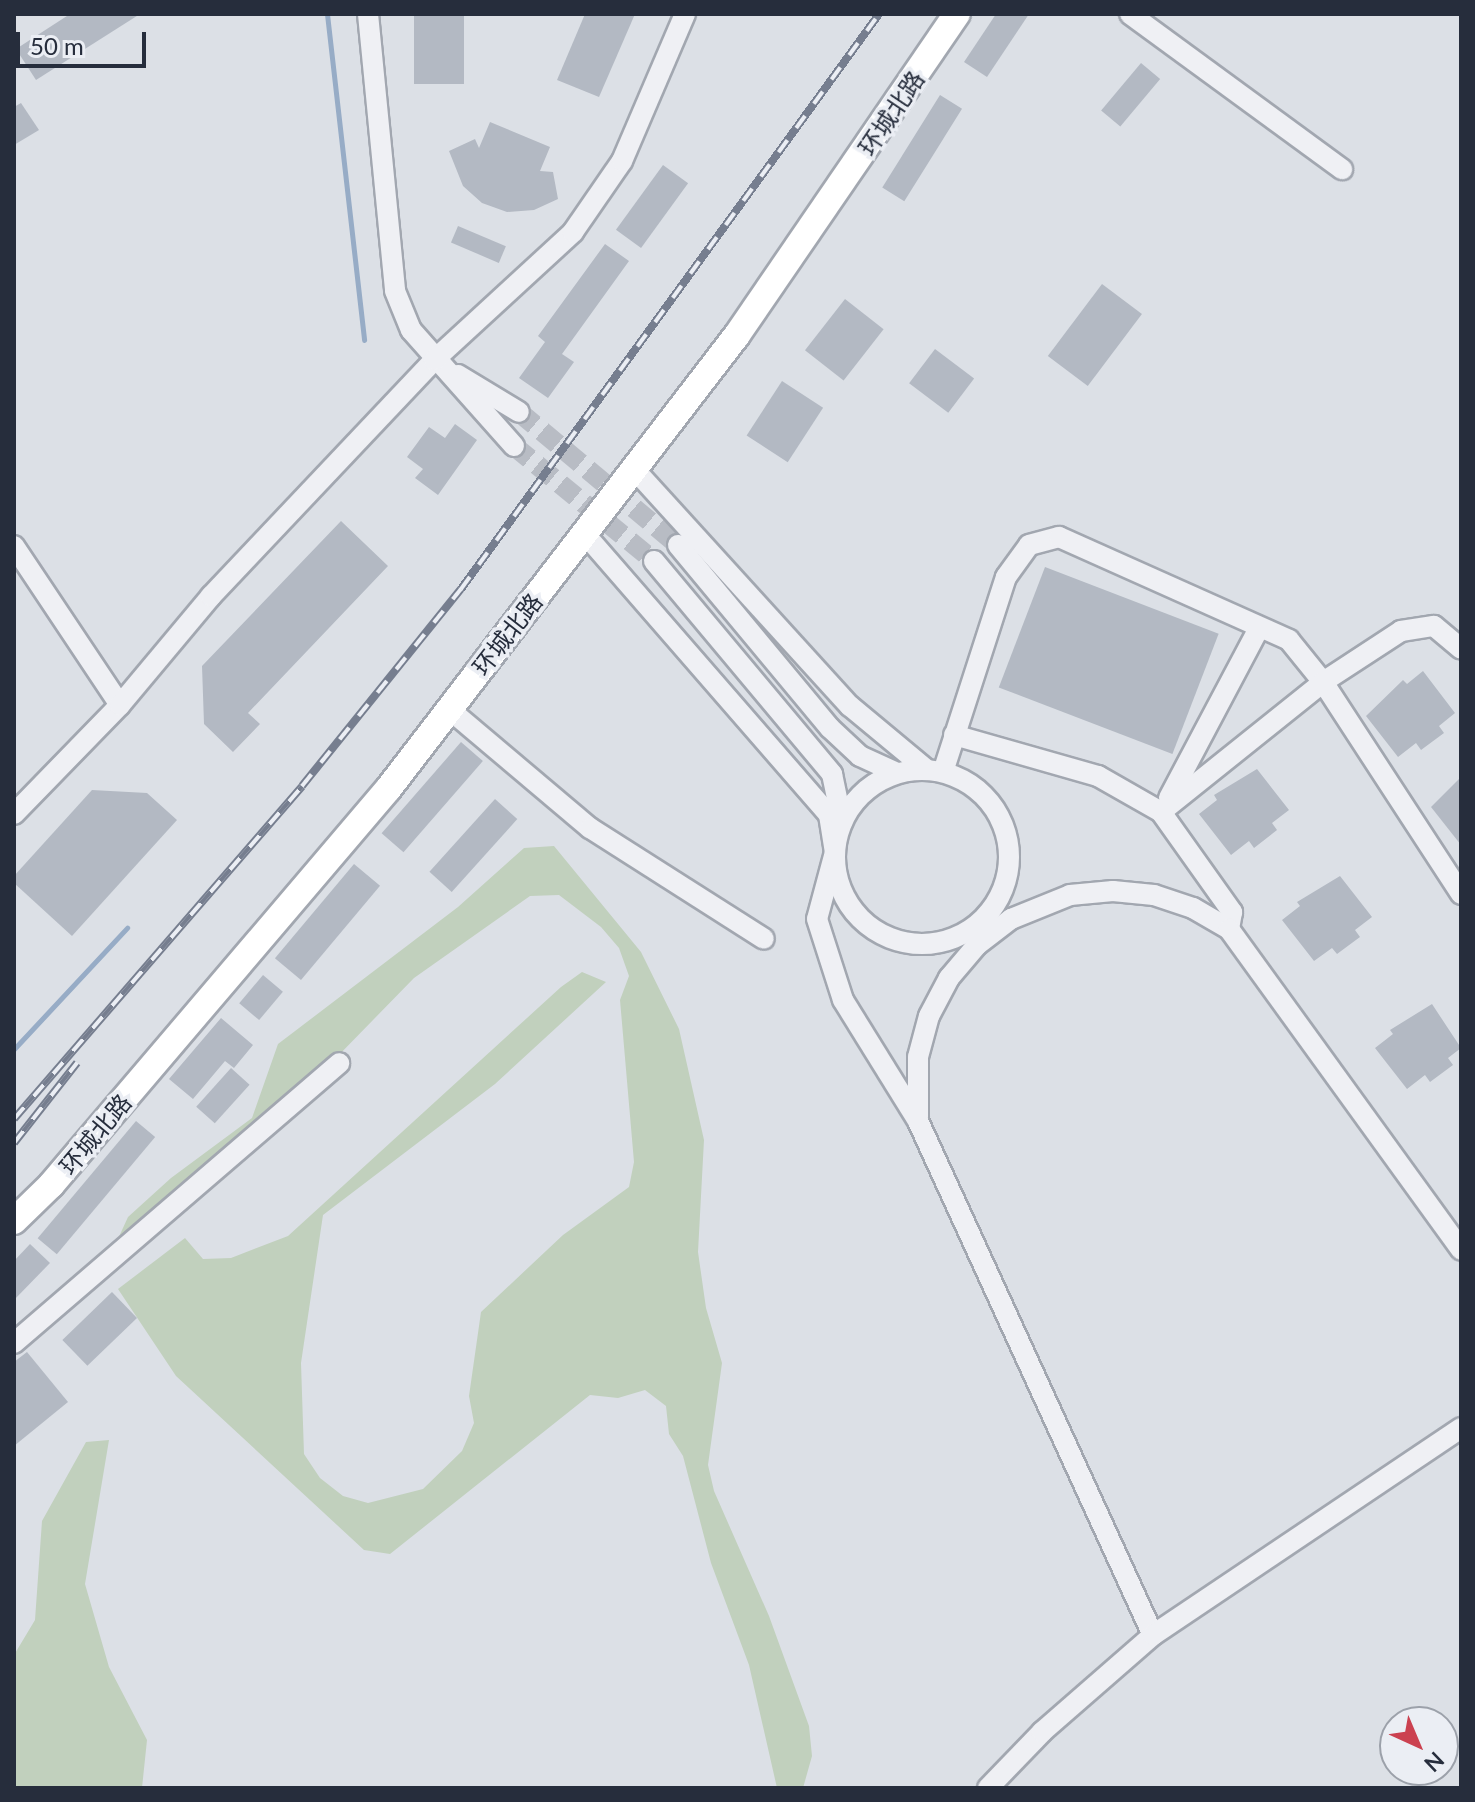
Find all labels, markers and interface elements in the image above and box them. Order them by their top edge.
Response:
scale bar [20,16,150,66]
text: 50 m [30,31,84,60]
street label: 环城北路 [852,65,930,161]
street label: 环城北路 [466,587,548,681]
street label: 环城北路 [53,1088,137,1180]
north arrow [1379,1706,1459,1786]
text: N [1419,1747,1450,1778]

